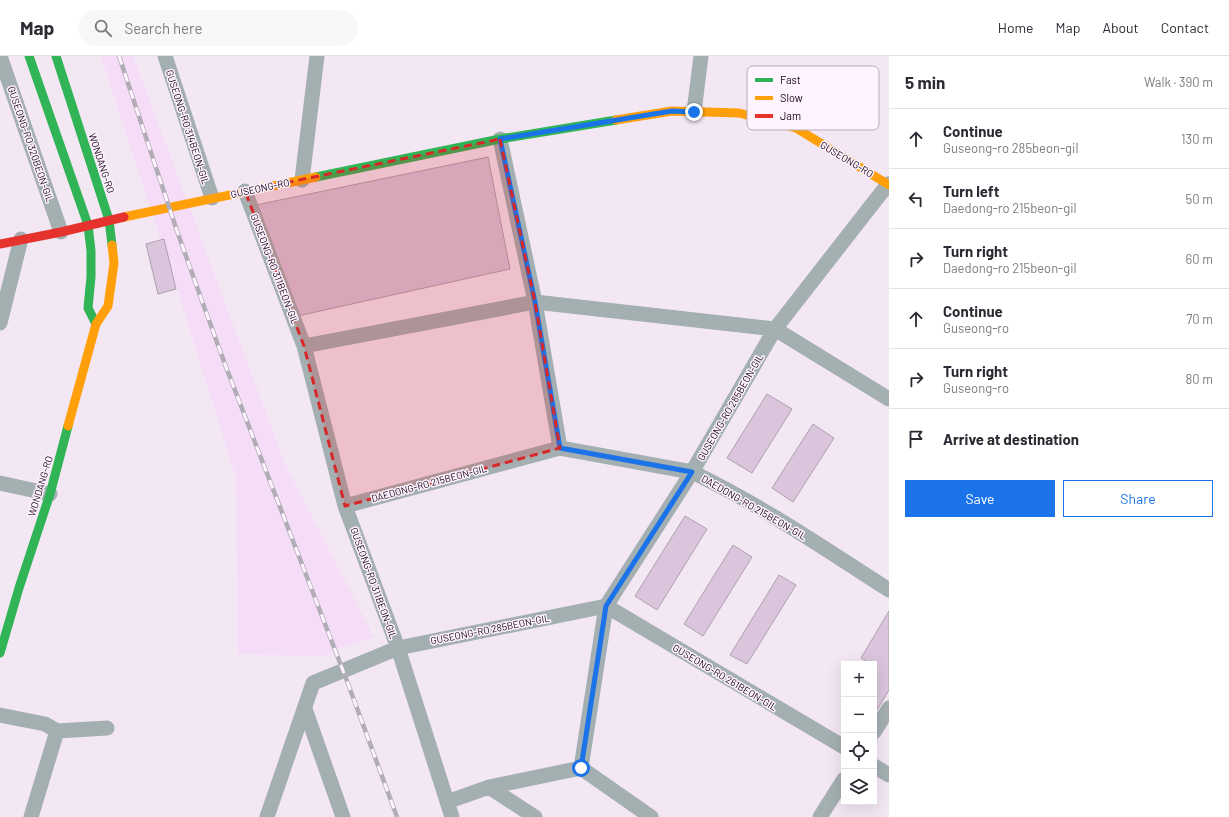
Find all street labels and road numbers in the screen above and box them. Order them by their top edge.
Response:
street label: GUSEONG-RO 314BEON-GIL [164,68,212,186]
street label: GUSEONG-RO 320BEON-GIL [6,85,57,204]
street label: WONDANG-RO [87,131,117,195]
street label: GUSEONG-RO [818,138,876,180]
street label: GUSEONG-RO [229,176,291,200]
street label: GUSEONG-RO 311BEON-GIL [248,212,302,326]
street label: GUSEONG-RO 285BEON-GIL [694,351,766,462]
street label: WONDANG-RO [25,454,55,518]
street label: DAEDONG-RO 215BEON-GIL [370,462,488,504]
street label: DAEDONG-RO 215BEON-GIL [699,472,809,542]
street label: GUSEONG-RO 311BEON-GIL [348,526,400,641]
street label: GUSEONG-RO 285BEON-GIL [429,611,551,646]
street label: GUSEONG-RO 261BEON-GIL [671,641,780,713]

